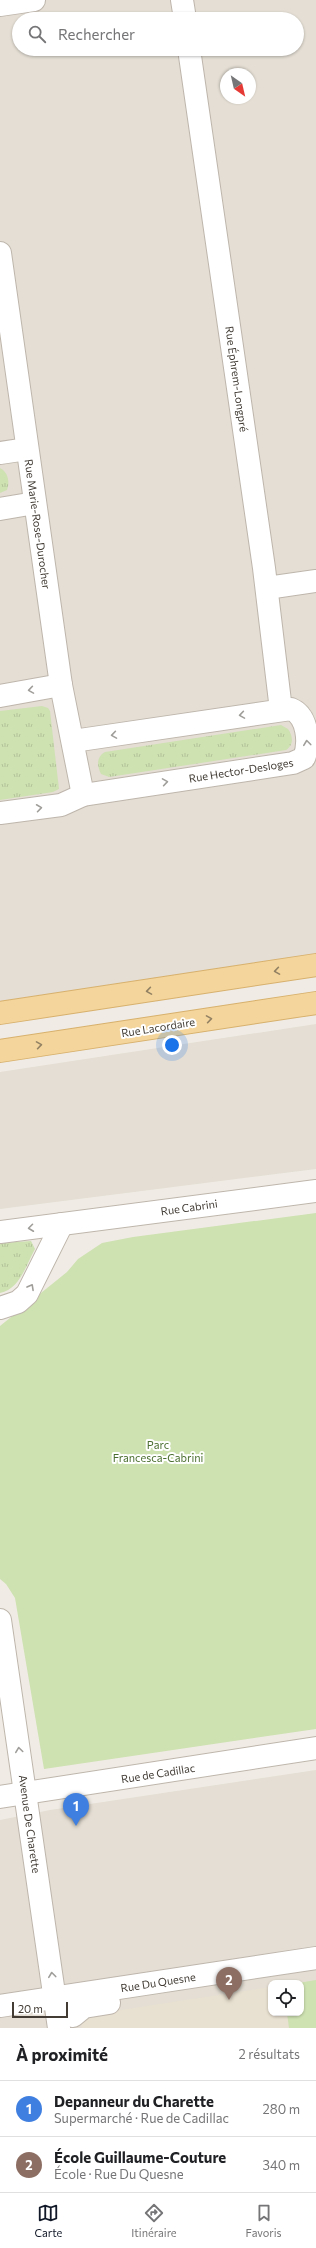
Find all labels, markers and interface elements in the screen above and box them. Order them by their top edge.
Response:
search box [12,12,304,56]
icon: search [26,23,48,45]
text: Rechercher [58,25,135,43]
north arrow [220,68,256,104]
street label: Rue Éphrem-Longpré [223,325,252,433]
street label: Rue Marie-Rose-Durocher [22,458,54,590]
one-way arrow [28,686,34,694]
one-way arrow [239,711,246,719]
one-way arrow [111,730,117,739]
one-way arrow [303,739,312,746]
street label: Rue Hector-Desloges [188,755,294,785]
one-way arrow [162,779,169,787]
one-way arrow [36,804,42,813]
one-way arrow [274,966,281,975]
one-way arrow [146,986,152,995]
street label: Rue Lacordaire [120,1015,196,1039]
one-way arrow [206,1015,212,1024]
your location [162,1035,182,1055]
one-way arrow [35,1041,42,1050]
street label: Rue Cabrini [160,1197,219,1217]
one-way arrow [28,1223,34,1232]
one-way arrow [26,1284,33,1291]
park label: Parc Francesca-Cabrini [113,1438,204,1464]
one-way arrow [15,1747,24,1753]
street label: Rue de Cadillac [120,1761,196,1785]
street label: Avenue De Charette [17,1774,43,1874]
pin: 1 [63,1793,89,1826]
pin: 2 [216,1967,242,2000]
street label: Rue Du Quesne [120,1970,197,1994]
one-way arrow [48,1972,57,1978]
map controls [268,1980,304,2016]
button: locate [268,1980,304,2016]
scale bar [12,2000,68,2019]
text: 20 m [18,2002,43,2015]
text: À proximité [16,2044,108,2065]
text: 2 résultats [239,2046,300,2062]
text: Depanneur du Charette [54,2092,214,2110]
text: 1 [26,2101,32,2117]
text: 280 m [263,2101,300,2117]
text: Supermarché · Rue de Cadillac [54,2110,229,2126]
text: École Guillaume-Couture [54,2148,226,2166]
text: 2 [25,2157,33,2173]
text: 340 m [262,2157,300,2173]
text: École · Rue Du Quesne [54,2166,184,2182]
tab: Carte [34,2202,62,2239]
tab: Itinéraire [131,2202,177,2239]
tab: Favoris [246,2202,282,2239]

